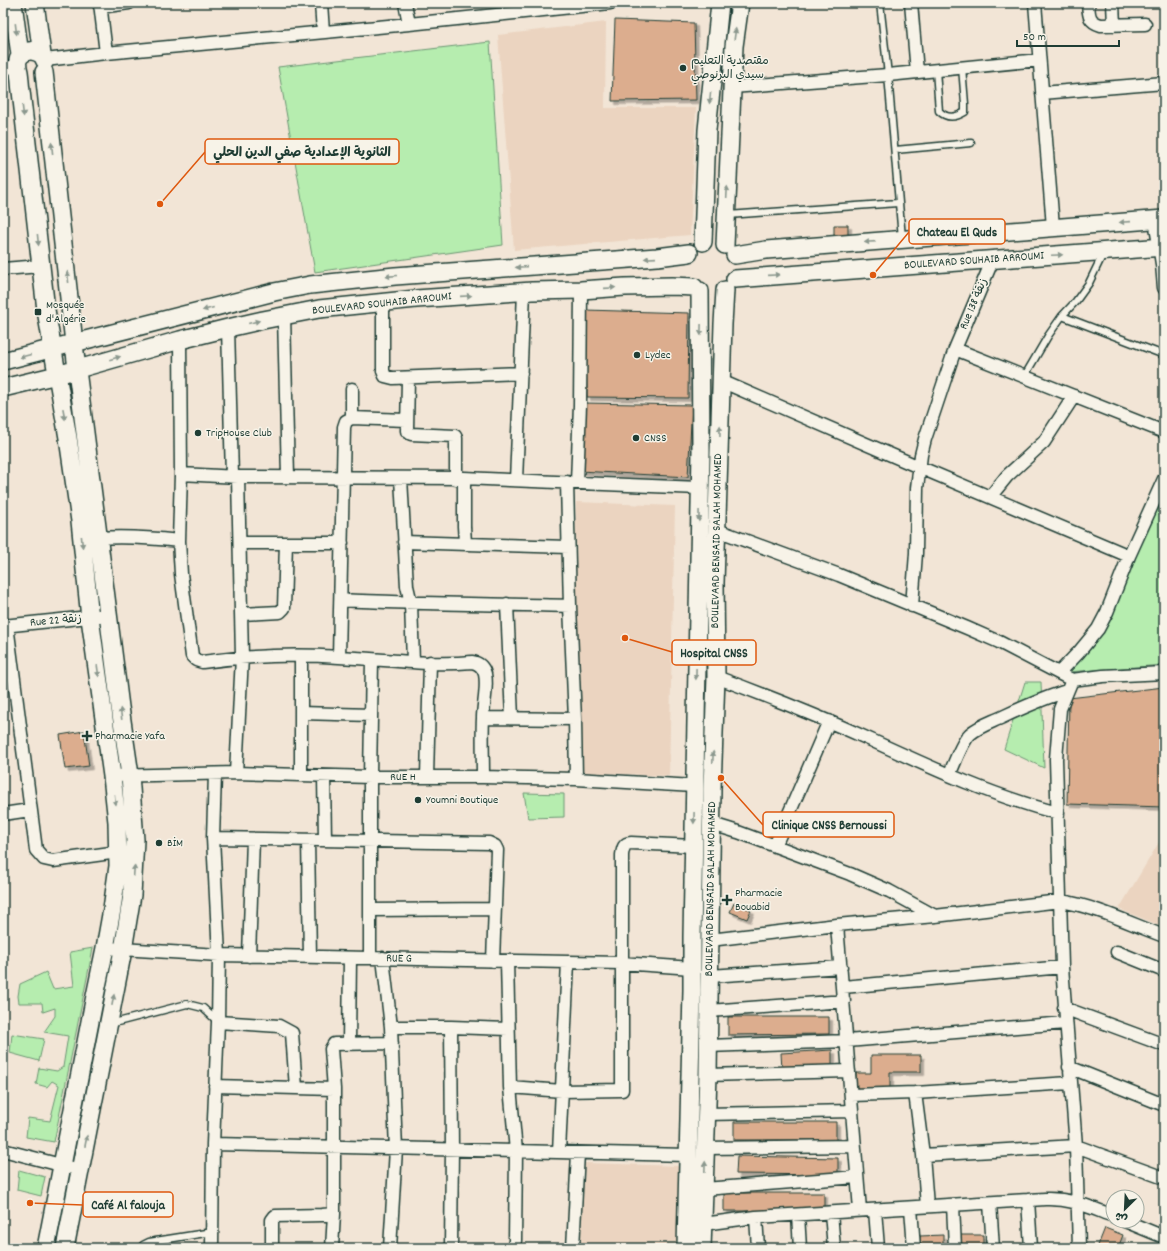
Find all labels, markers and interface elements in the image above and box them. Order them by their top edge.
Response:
scale bar [1017,22,1119,48]
one-way arrow [13,23,20,35]
one-way arrow [732,28,738,40]
text: 50 m [1023,29,1046,46]
place label: مقتصدية التعليم سيدي البرنوصي [691,53,769,85]
marker: مقتصدية التعليم سيدي البرنوصي [678,63,688,73]
one-way arrow [707,92,714,104]
one-way arrow [20,105,27,117]
callout: الثانوية الإعدادية صفي الدين الحلي [205,139,399,164]
one-way arrow [49,142,56,154]
text: الثانوية الإعدادية صفي الدين الحلي [213,144,391,164]
one-way arrow [724,186,731,198]
callout: Chateau El Quds [909,219,1005,244]
one-way arrow [1119,219,1131,226]
text: Chateau El Quds [917,224,998,243]
one-way arrow [35,234,41,246]
one-way arrow [864,239,876,246]
street label: BOULEVARD SOUHAIB ARROUMI [903,248,1045,274]
one-way arrow [1051,252,1064,258]
one-way arrow [644,254,656,261]
one-way arrow [515,264,527,271]
one-way arrow [65,271,71,283]
one-way arrow [768,272,780,279]
one-way arrow [385,273,397,280]
street label: Rue 138 زنقة [956,276,992,332]
one-way arrow [604,284,616,291]
street label: BOULEVARD SOUHAIB ARROUMI [311,288,453,320]
one-way arrow [460,292,472,299]
place label: Mosquée d'Algérie [46,297,86,328]
one-way arrow [202,306,215,312]
marker: Mosquée d'Algérie [33,307,43,317]
one-way arrow [248,318,260,324]
one-way arrow [698,324,704,337]
place label: Lydec [645,347,671,364]
marker: Lydec [632,350,642,360]
one-way arrow [19,353,32,359]
one-way arrow [108,355,121,361]
one-way arrow [61,408,67,420]
one-way arrow [717,424,723,437]
place label: TripHouse Club [206,425,272,442]
marker: TripHouse Club [193,428,203,438]
place label: CNSS [644,430,666,447]
marker: CNSS [631,433,641,443]
street label: BOULEVARD BENSAID SALAH MOHAMED [707,453,727,629]
one-way arrow [696,510,702,523]
one-way arrow [78,536,85,548]
street label: Rue 22 زنقة [29,610,83,632]
callout: Hospital CNSS [672,640,756,665]
text: Hospital CNSS [680,645,748,664]
one-way arrow [95,665,101,677]
one-way arrow [693,668,699,681]
one-way arrow [118,708,124,720]
place label: Pharmacie Yafa [95,728,165,745]
marker: Pharmacie Yafa [82,731,92,741]
one-way arrow [710,750,716,763]
street label: RUE H [390,769,416,786]
place label: Youmni Boutique [426,792,498,809]
one-way arrow [112,794,118,806]
marker: Youmni Boutique [413,795,423,805]
street label: BOULEVARD BENSAID SALAH MOHAMED [701,801,721,977]
one-way arrow [691,812,697,825]
callout: Clinique CNSS Bernoussi [763,812,894,837]
text: Clinique CNSS Bernoussi [771,817,887,836]
place label: BİM [167,835,183,852]
marker: BİM [154,838,164,848]
one-way arrow [131,864,137,877]
place label: Pharmacie Bouabid [735,885,782,916]
marker: Pharmacie Bouabid [722,895,732,905]
street label: RUE G [386,950,412,968]
one-way arrow [110,993,116,1006]
one-way arrow [83,1135,89,1147]
one-way arrow [702,1160,708,1173]
north arrow [1105,1189,1145,1229]
callout: Café Al falouja [83,1192,173,1217]
text: Café Al falouja [91,1197,166,1216]
text: ش [1113,1207,1131,1226]

